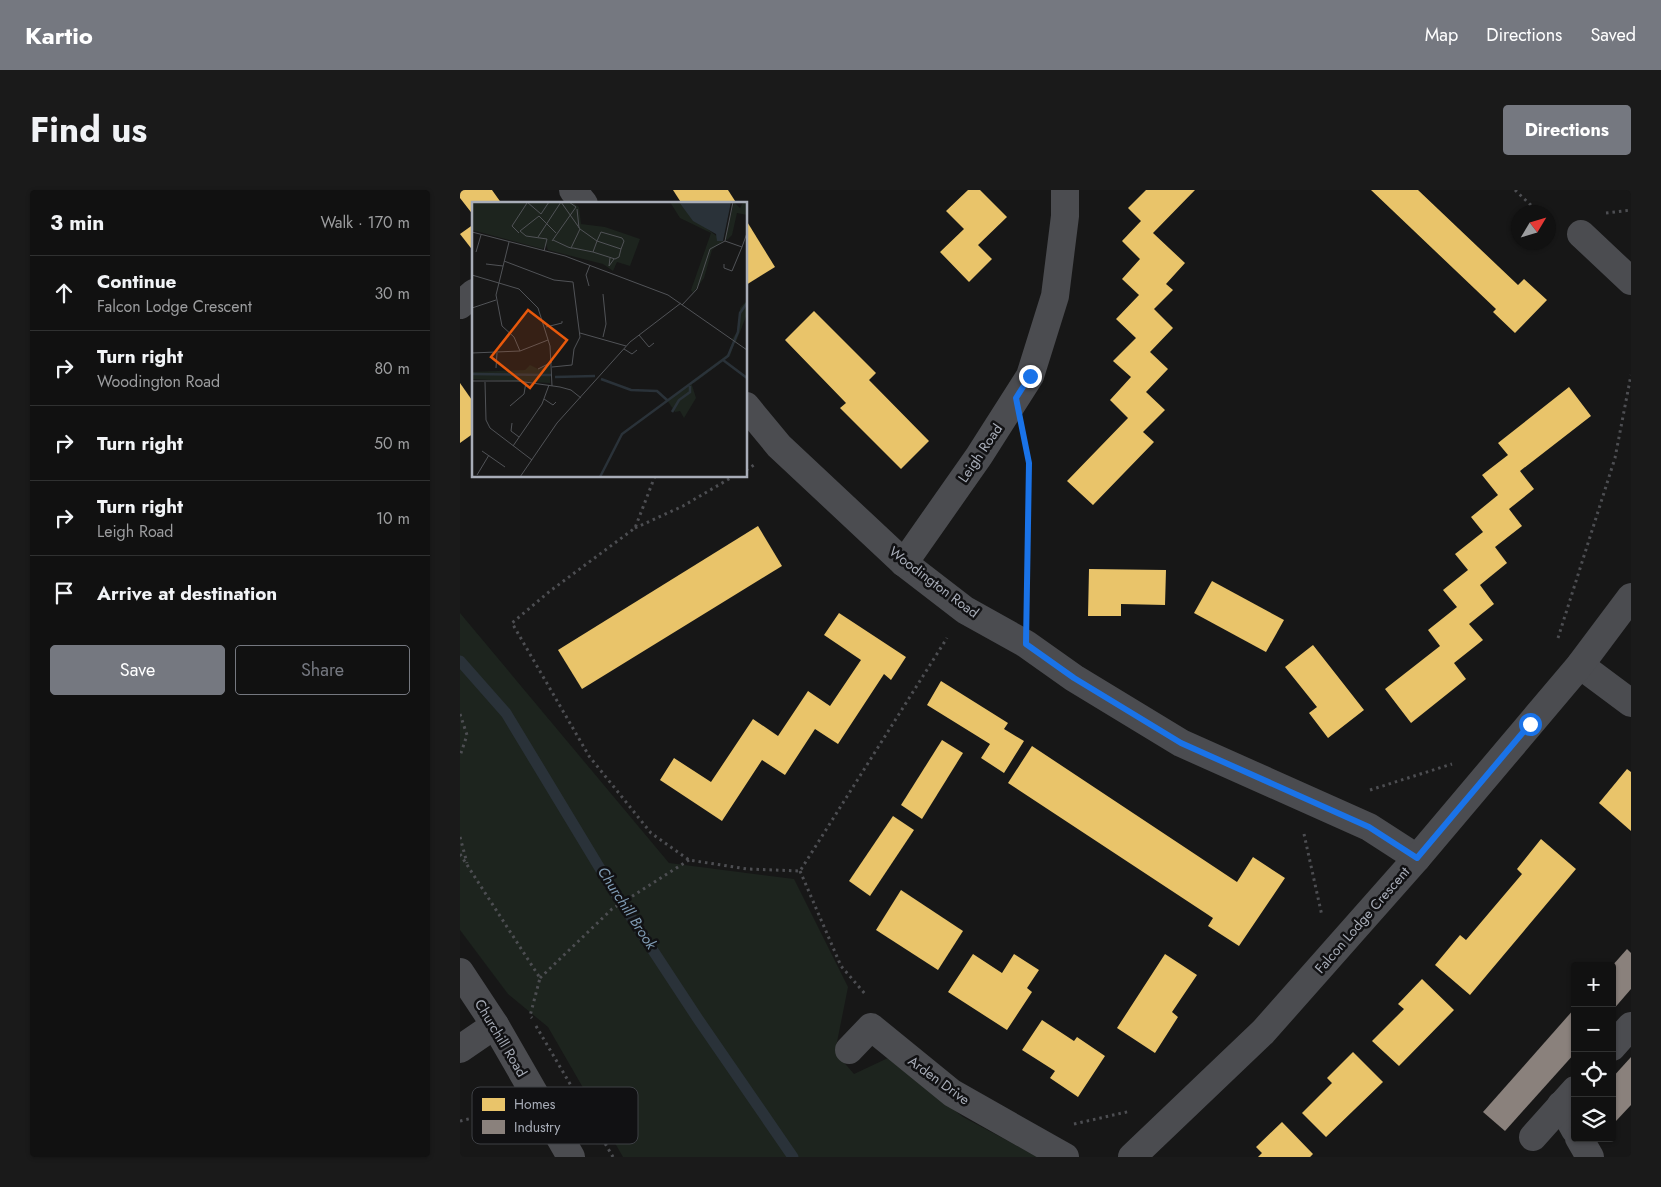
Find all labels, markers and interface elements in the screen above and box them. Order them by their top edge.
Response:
text: Kartio [25,18,93,53]
text: Map [1425,22,1458,48]
text: Directions [1486,22,1562,48]
text: Saved [1590,22,1636,48]
text: Find us [30,105,147,155]
button: Directions [1503,105,1631,155]
inset map [472,202,748,478]
north arrow [1511,205,1556,250]
text: 3 min [50,208,104,238]
text: Walk · 170 m [320,211,410,234]
text: Continue [97,268,176,295]
icon: ahead [50,279,78,307]
text: 30 m [374,282,410,305]
text: Falcon Lodge Crescent [97,295,252,318]
text: Turn right [97,343,183,370]
icon: right [50,354,78,382]
text: 80 m [374,357,410,380]
route end [1019,365,1042,388]
text: Woodington Road [97,370,220,393]
street label: Leigh Road [953,420,1007,486]
icon: right [50,429,78,457]
text: Turn right [97,430,183,457]
text: 50 m [374,432,410,455]
text: Turn right [97,493,183,520]
icon: right [50,504,78,532]
text: 10 m [376,507,410,530]
text: Leigh Road [97,520,173,543]
street label: Woodington Road [885,542,983,622]
icon: arrive [50,579,78,607]
text: Arrive at destination [97,580,277,607]
button: Save [50,645,225,695]
button: Share [235,645,410,695]
route start [1519,713,1542,736]
water label: Churchill Brook [592,862,662,954]
street label: Falcon Lodge Crescent [1310,862,1414,978]
map controls [1571,962,1616,1142]
button: + [1571,962,1616,1007]
street label: Churchill Road [470,995,532,1081]
button: − [1571,1007,1616,1052]
street label: Arden Drive [904,1051,974,1109]
button: locate [1571,1052,1616,1097]
legend [472,1087,638,1144]
text: Homes [514,1094,556,1114]
button: layers [1571,1097,1616,1142]
text: Industry [514,1117,561,1137]

